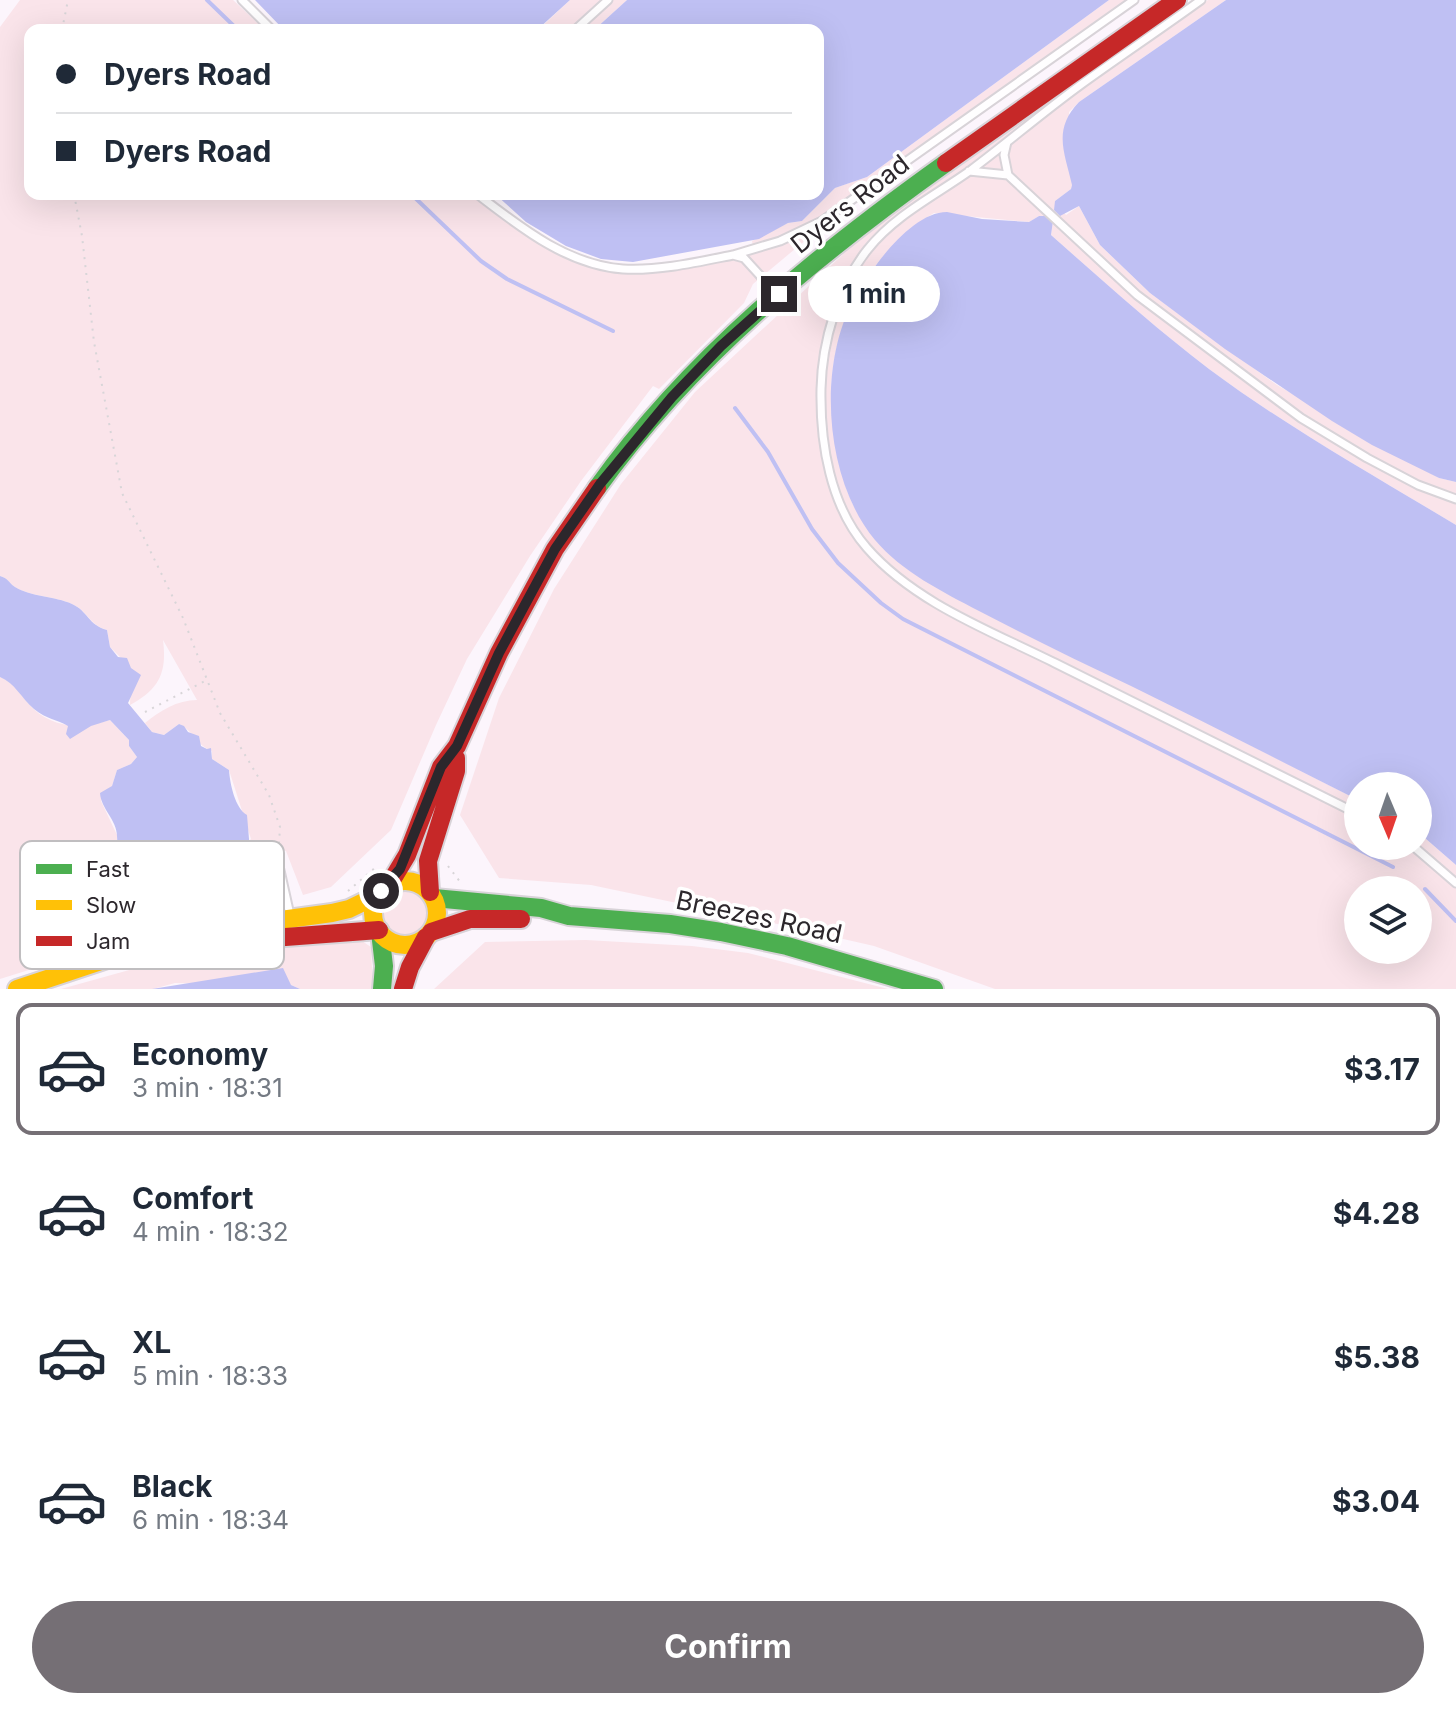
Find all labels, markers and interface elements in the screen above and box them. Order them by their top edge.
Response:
text: Dyers Road [104,56,272,92]
text: Dyers Road [104,133,272,169]
street label: Dyers Road [784,148,915,259]
callout: 1 min [807,266,939,322]
route end [761,276,797,312]
text: 1 min [842,278,906,309]
north arrow [1344,772,1432,860]
map controls [1344,772,1432,964]
legend [20,841,284,969]
text: Fast [86,856,130,882]
route start [363,873,399,909]
button: layers [1344,876,1432,964]
street label: Breezes Road [673,884,845,949]
text: Slow [86,892,136,918]
text: Jam [86,928,130,954]
icon: car [36,1033,108,1105]
text: Economy [132,1036,268,1072]
text: $3.17 [1344,1051,1420,1087]
text: 3 min · 18:31 [132,1072,283,1103]
icon: car [36,1177,108,1249]
text: Comfort [132,1180,253,1216]
text: $4.28 [1333,1195,1420,1231]
text: 4 min · 18:32 [132,1216,289,1247]
icon: car [36,1321,108,1393]
text: XL [132,1324,171,1360]
text: $5.38 [1334,1339,1420,1375]
text: 5 min · 18:33 [132,1360,288,1391]
icon: car [36,1465,108,1537]
text: Black [132,1468,212,1504]
text: $3.04 [1332,1483,1420,1519]
text: 6 min · 18:34 [132,1504,289,1535]
button: Confirm [32,1601,1424,1693]

